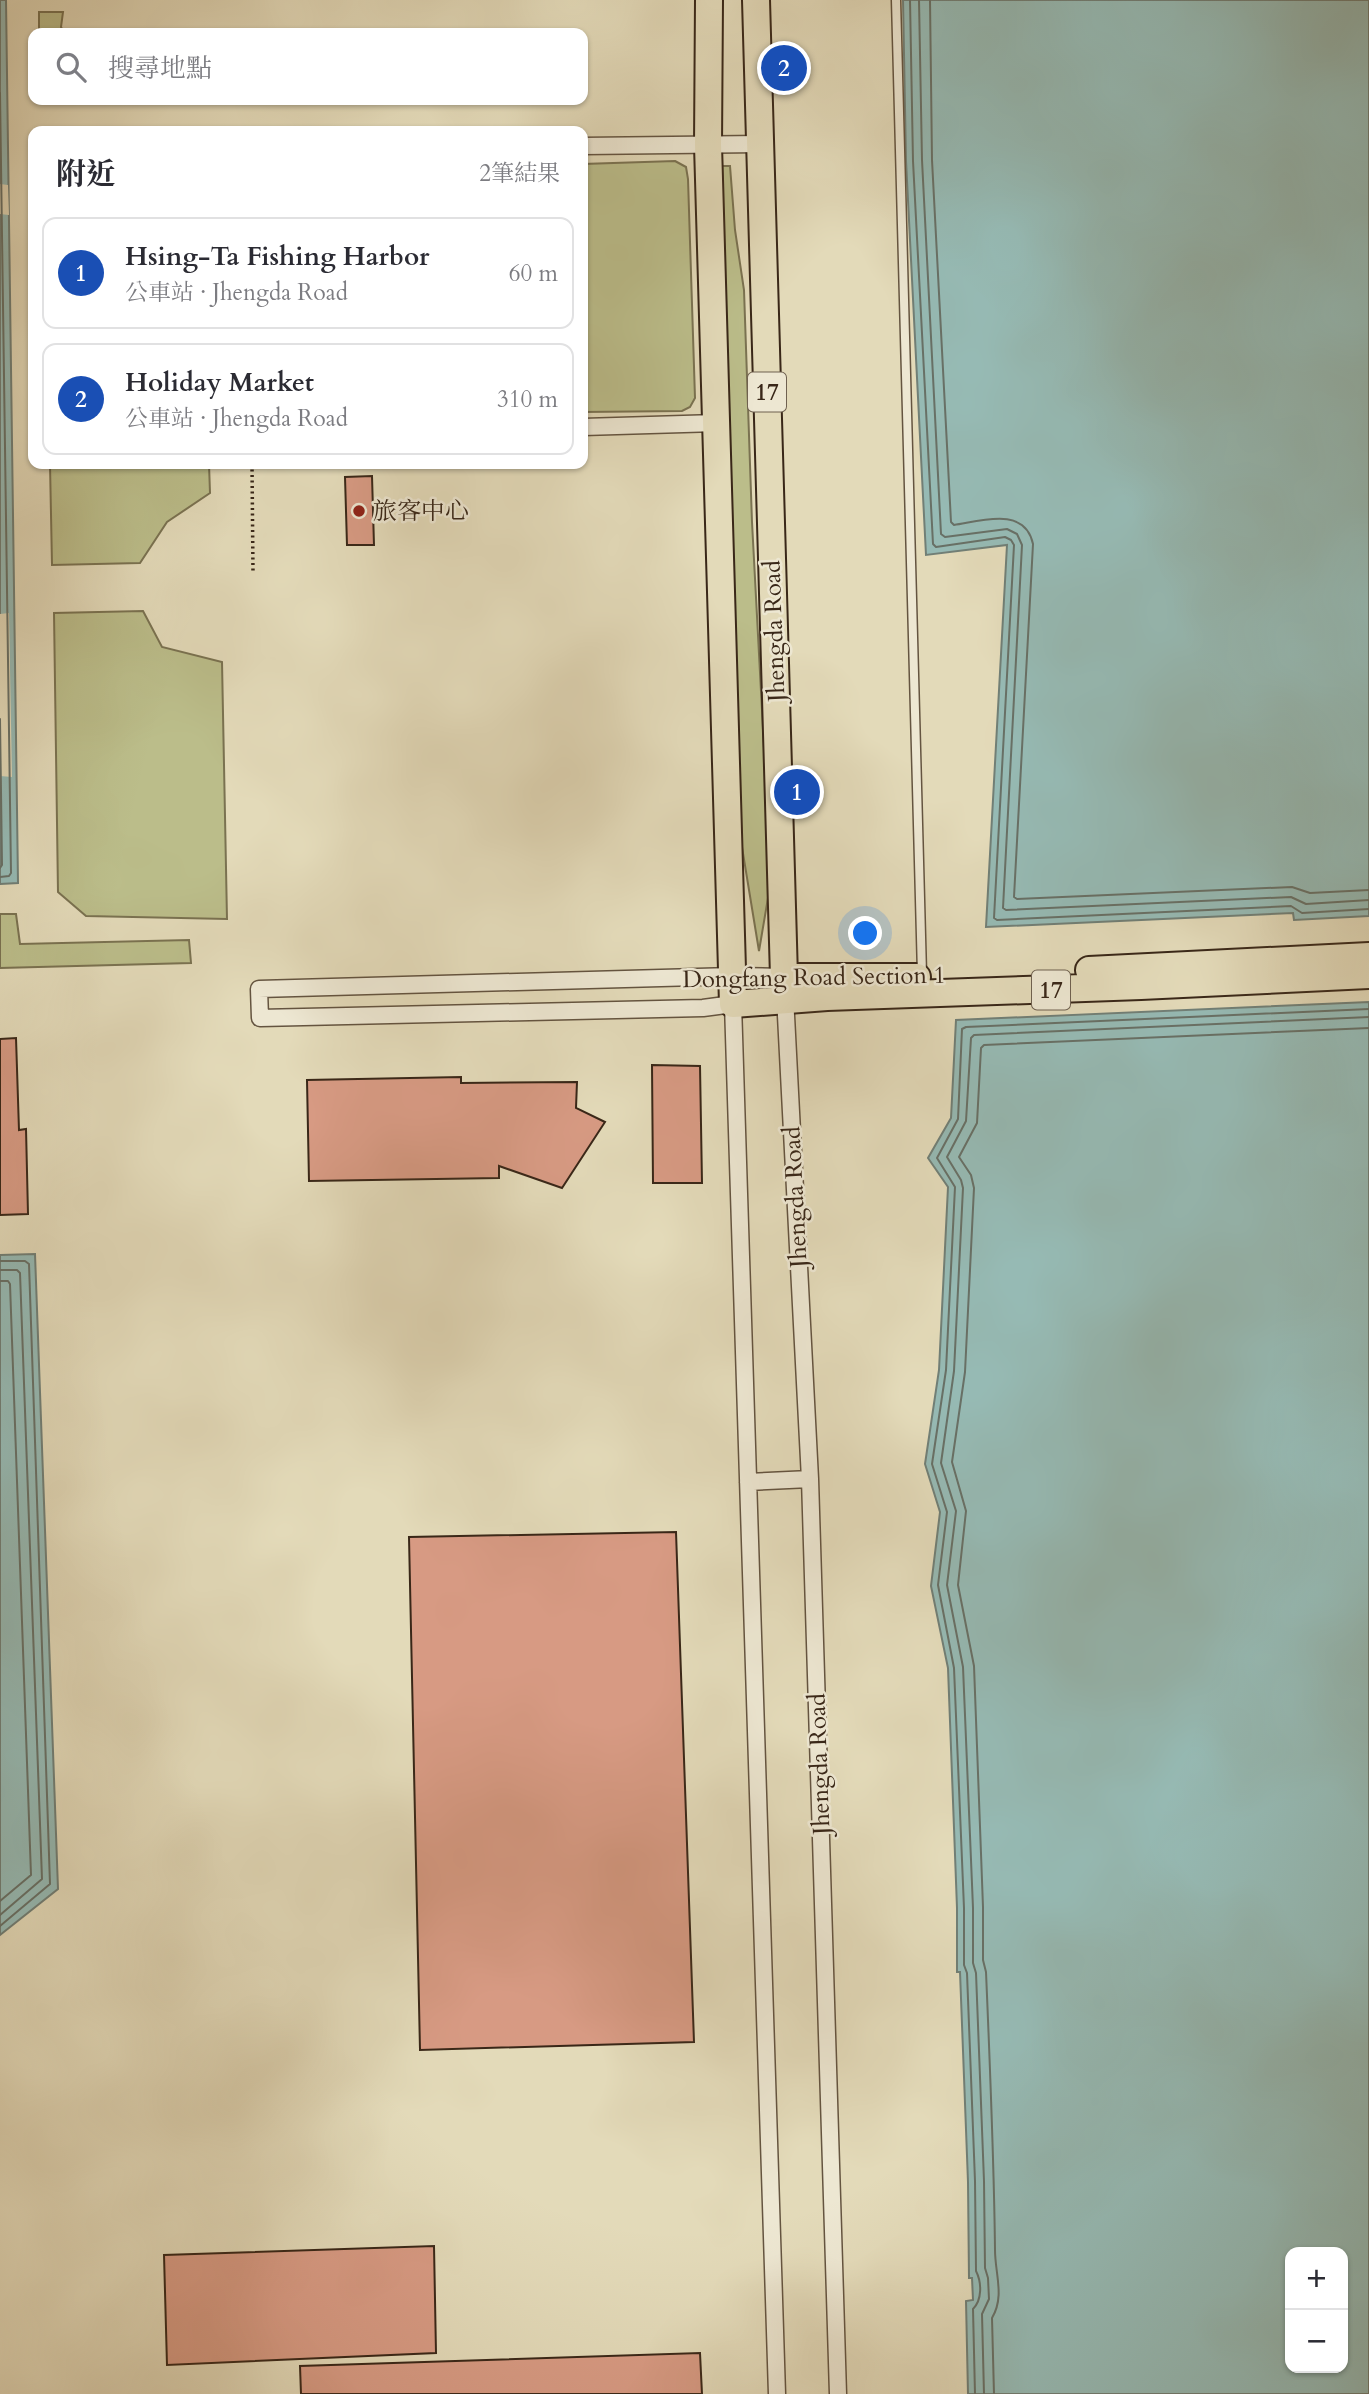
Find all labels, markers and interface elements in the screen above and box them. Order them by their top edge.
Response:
search box [28,28,588,105]
pin: 2 [761,42,807,94]
icon: search [52,48,90,86]
text: 搜尋地點 [108,51,212,86]
text: 附近 [56,154,116,195]
text: 2筆結果 [479,158,560,189]
text: Hsing-Ta Fishing Harbor [125,239,429,274]
text: 1 [75,258,87,289]
text: 60 m [509,258,558,289]
text: 公車站 · Jhengda Road [125,277,348,308]
text: Holiday Market [125,365,314,400]
road number: 17 [748,372,786,412]
text: 2 [75,384,87,415]
text: 310 m [497,384,558,415]
text: 公車站 · Jhengda Road [125,403,348,434]
place label: 旅客中心 [373,495,469,528]
marker: 旅客中心 [351,503,367,519]
street label: Jhengda Road [756,559,794,705]
pin: 1 [774,766,820,818]
your location [848,916,882,950]
street label: Dongfang Road Section 1 [682,959,946,996]
road number: 17 [1032,970,1070,1009]
street label: Jhengda Road [775,1125,816,1272]
street label: Jhengda Road [801,1692,839,1838]
map controls [1285,2247,1348,2373]
button: + [1285,2247,1348,2310]
button: − [1285,2310,1348,2373]

